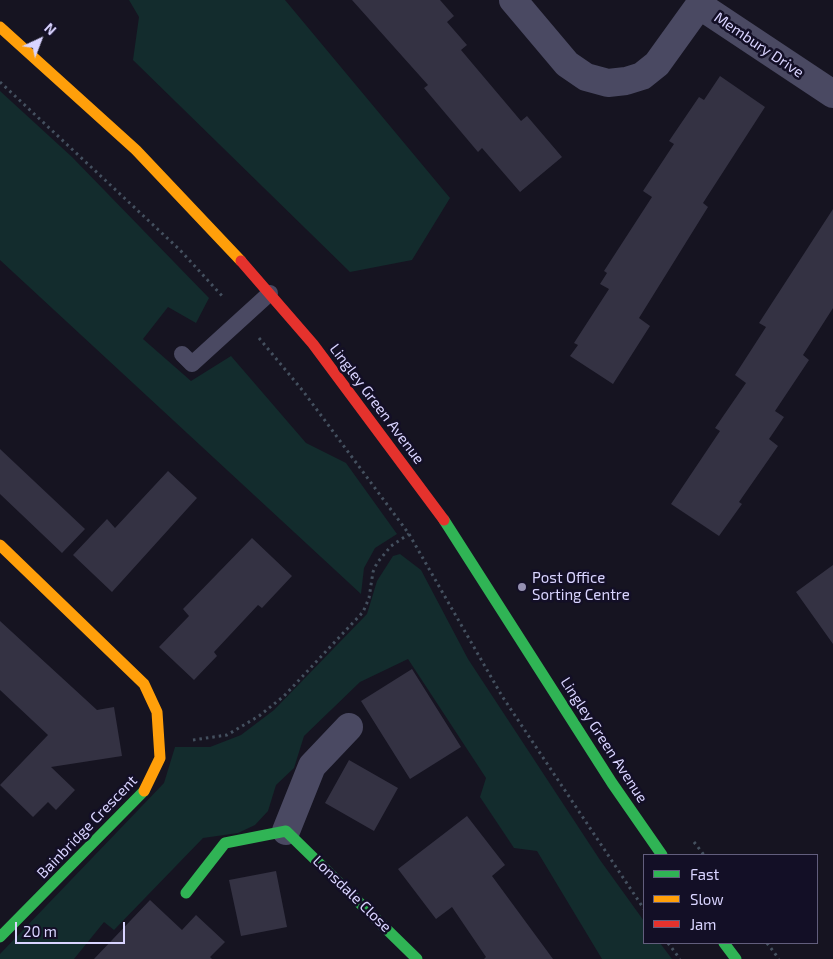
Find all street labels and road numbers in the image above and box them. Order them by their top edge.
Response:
street label: Membury Drive [711,8,807,82]
street label: Lingley Green Avenue [326,340,428,468]
street label: Lingley Green Avenue [557,674,651,806]
street label: Bainbridge Crescent [33,772,141,882]
street label: Lonsdale Close [309,852,395,936]

